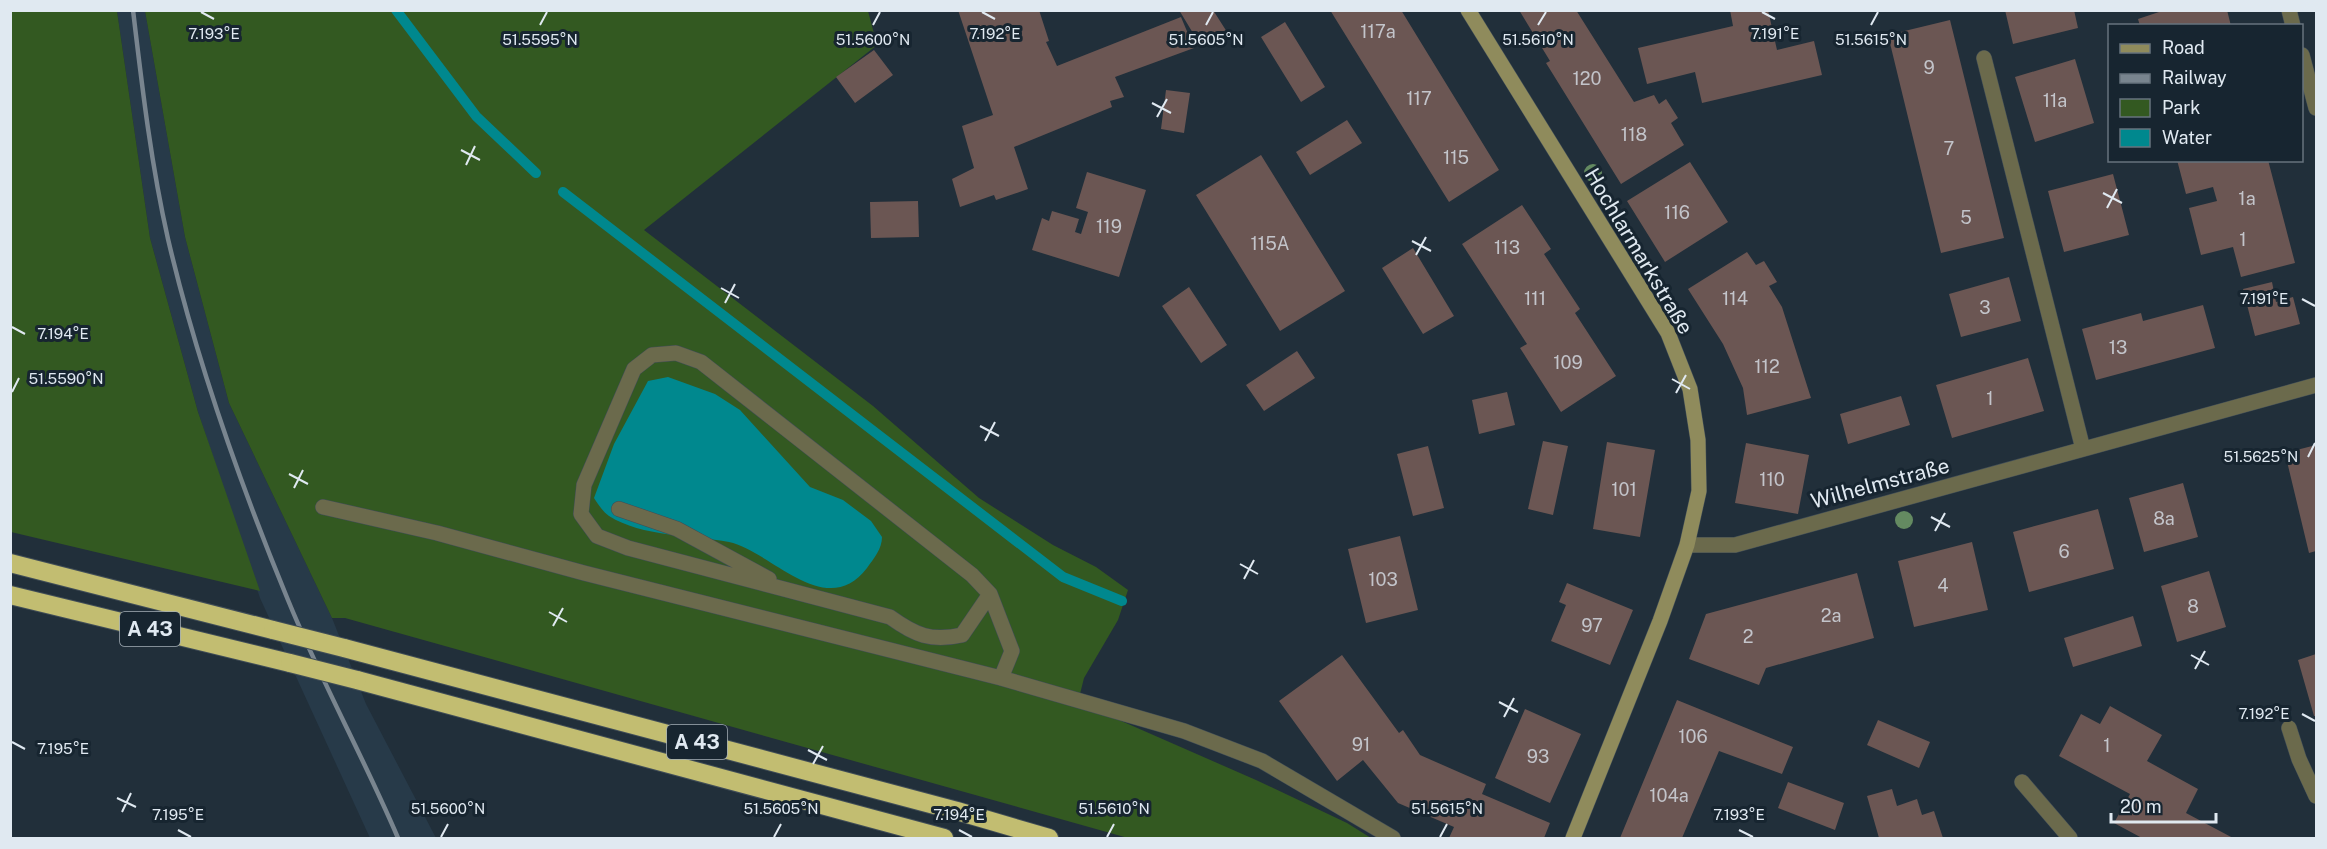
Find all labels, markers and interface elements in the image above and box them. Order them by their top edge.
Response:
house number: 117a [1360,21,1396,42]
legend [2108,24,2303,162]
text: 7.193°E [188,25,240,42]
text: 7.192°E [969,25,1021,42]
text: 7.191°E [1751,25,1799,42]
text: 51.5595°N [502,31,578,48]
text: 51.5600°N [836,31,910,48]
text: 51.5605°N [1169,31,1243,48]
text: 51.5610°N [1502,31,1574,48]
text: 51.5615°N [1835,31,1907,48]
text: Road [2162,37,2205,58]
house number: 9 [1923,57,1935,78]
text: Railway [2162,67,2227,88]
house number: 120 [1572,68,1602,89]
house number: 117 [1406,88,1432,109]
house number: 11a [2043,90,2067,111]
text: Park [2162,97,2200,118]
house number: 118 [1621,124,1647,145]
text: Water [2162,127,2212,148]
house number: 7 [1944,138,1954,159]
house number: 115 [1443,147,1469,168]
street label: Hochlarmarkstraße [1580,164,1698,338]
house number: 1a [2238,188,2256,209]
house number: 116 [1664,202,1690,223]
house number: 5 [1960,207,1972,228]
house number: 119 [1096,216,1122,237]
house number: 1 [2239,229,2247,250]
house number: 115A [1251,233,1290,254]
house number: 113 [1494,237,1520,258]
house number: 111 [1524,288,1546,309]
house number: 114 [1722,288,1748,309]
text: 7.191°E [2240,290,2288,307]
house number: 3 [1979,297,1991,318]
text: 7.194°E [37,325,89,342]
house number: 13 [2109,337,2127,358]
house number: 109 [1553,352,1583,373]
house number: 112 [1754,356,1780,377]
text: 51.5590°N [28,370,104,387]
house number: 1 [1986,388,1994,409]
text: 51.5625°N [2224,448,2298,465]
street label: Wilhelmstraße [1808,453,1952,513]
house number: 110 [1759,469,1785,490]
house number: 101 [1611,479,1637,500]
house number: 8a [2153,508,2175,529]
house number: 6 [2058,541,2070,562]
house number: 103 [1368,569,1398,590]
house number: 4 [1937,575,1949,596]
house number: 8 [2187,596,2199,617]
house number: 2a [1821,605,1841,626]
road number: A 43 [120,612,180,646]
house number: 97 [1581,615,1603,636]
house number: 2 [1743,626,1753,647]
text: 7.192°E [2238,705,2290,722]
road number: A 43 [667,725,727,759]
house number: 106 [1678,726,1708,747]
house number: 91 [1352,734,1370,755]
house number: 1 [2103,735,2111,756]
text: 7.195°E [37,740,89,757]
house number: 93 [1527,746,1549,767]
house number: 104a [1649,785,1689,806]
scale bar [2111,786,2216,824]
text: 20 m [2120,796,2162,817]
text: 51.5600°N [411,800,485,817]
text: 51.5605°N [744,800,818,817]
text: 51.5610°N [1078,800,1150,817]
text: 51.5615°N [1411,800,1483,817]
text: 7.195°E [152,806,204,823]
text: 7.194°E [933,806,985,823]
text: 7.193°E [1713,806,1765,823]

